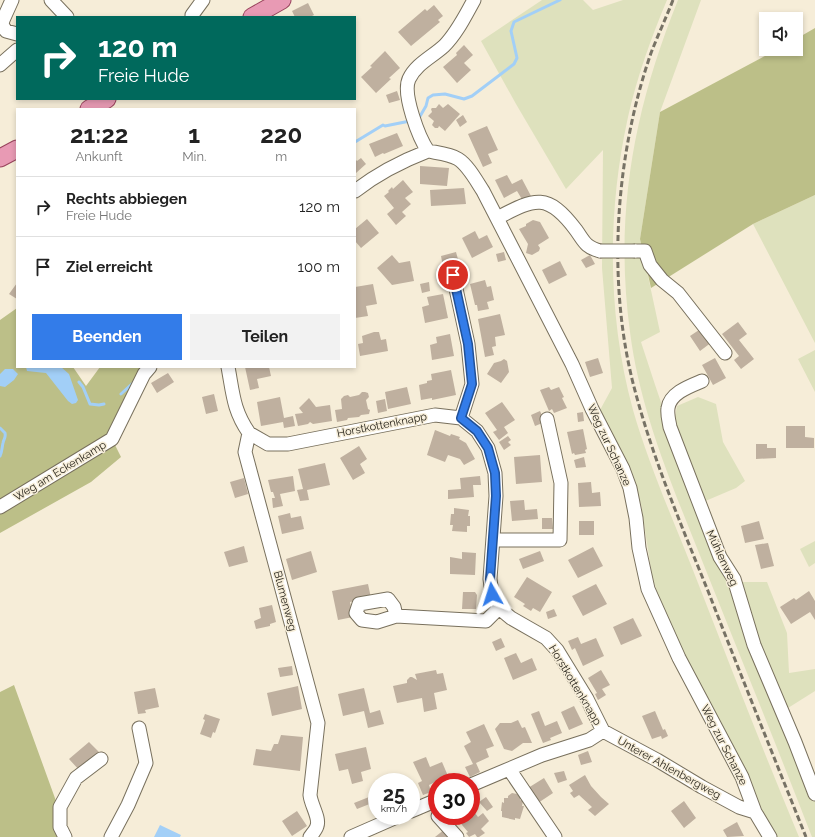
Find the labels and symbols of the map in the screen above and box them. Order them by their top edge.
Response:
pin [436,258,470,292]
street label: Weg zur Schanze [584,402,634,488]
street label: Horstkottenknapp [336,410,428,440]
street label: Weg am Eckenkamp [11,438,109,504]
street label: Mühlenweg [703,528,741,588]
street label: Blumenweg [271,570,299,632]
position arrow [471,573,513,615]
street label: Horstkottenknapp [546,642,604,728]
street label: Weg zur Schanze [698,703,750,788]
street label: Unterer Ahlenbergweg [615,734,723,802]
speed limit sign: 30 [428,773,480,825]

